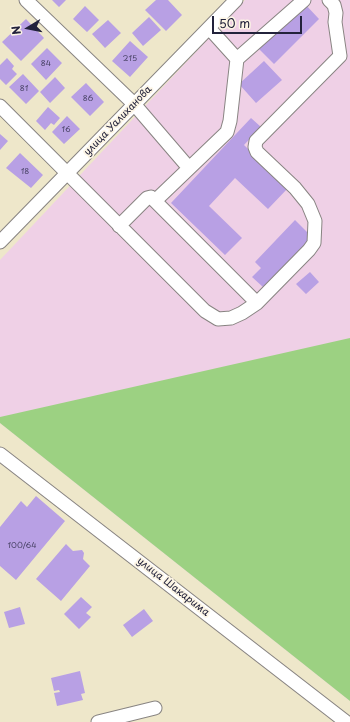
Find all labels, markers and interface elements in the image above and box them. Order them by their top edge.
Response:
north arrow [8,8,48,48]
scale bar [214,8,304,34]
text: 50 m [219,14,250,32]
text: N [7,24,25,36]
house number: 215 [123,54,137,64]
house number: 84 [41,59,51,69]
house number: 81 [20,84,28,94]
street label: улица Уалиханова [82,84,154,158]
house number: 86 [83,94,93,104]
house number: 16 [61,125,71,135]
house number: 18 [21,167,29,177]
house number: 100/64 [7,541,37,551]
street label: улица Шакарима [134,555,212,619]

